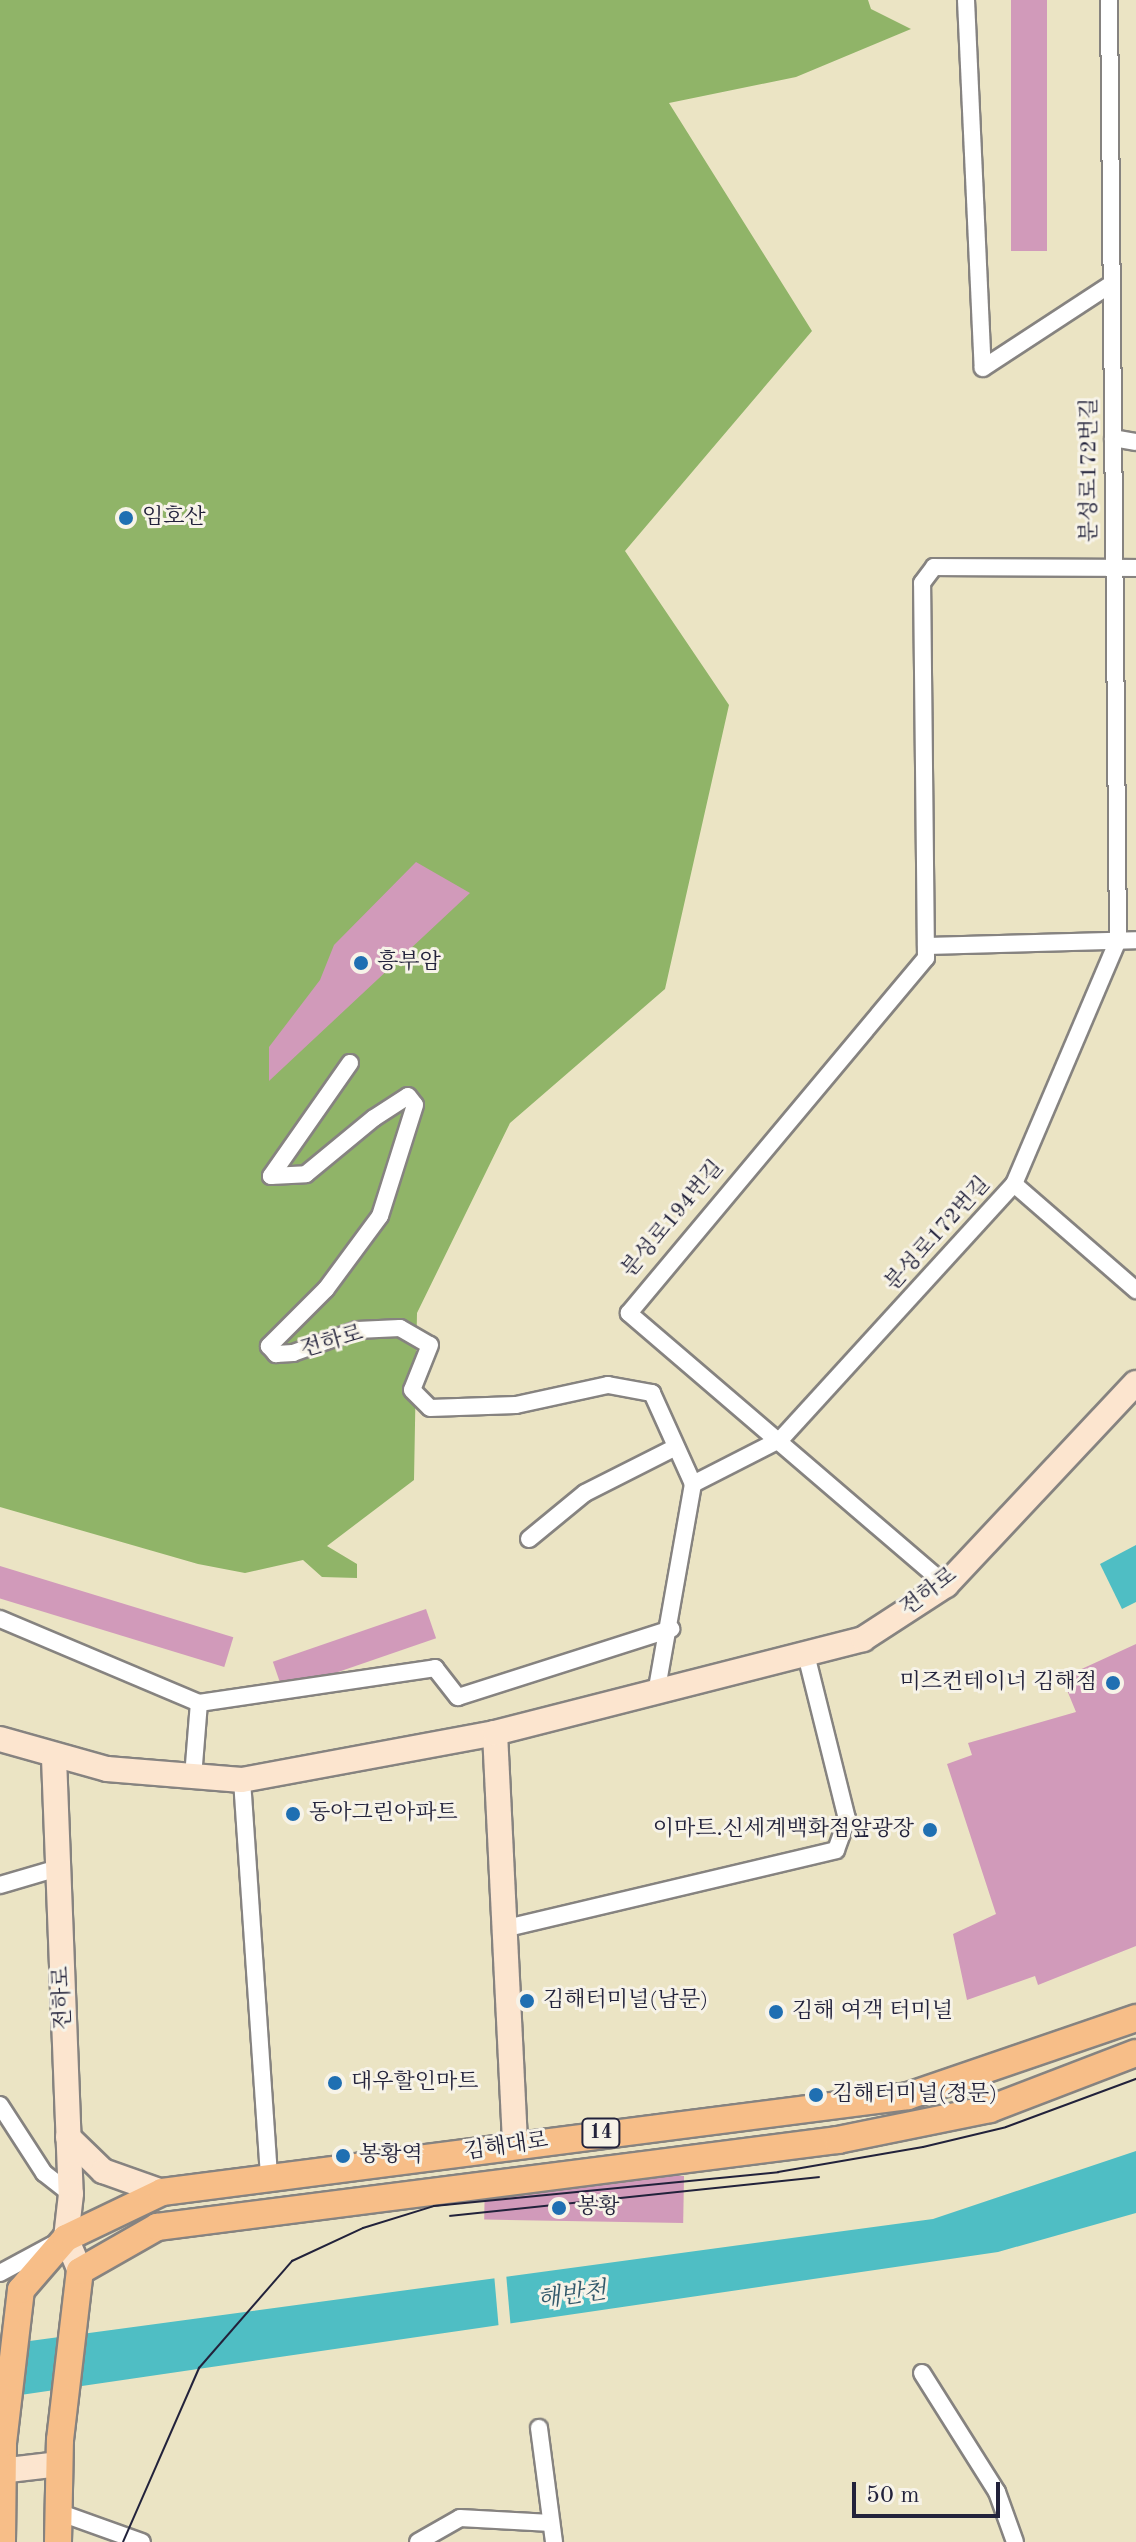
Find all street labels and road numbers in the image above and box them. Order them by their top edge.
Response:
street label: 분성로172번길 [1077,398,1103,542]
street label: 분성로194번길 [616,1155,730,1283]
street label: 분성로172번길 [880,1171,996,1297]
street label: 전하로 [298,1321,366,1363]
street label: 전하로 [896,1562,962,1622]
street label: 전하로 [49,1966,77,2030]
road number: 14 [581,2117,621,2149]
street label: 김해대로 [462,2128,550,2166]

